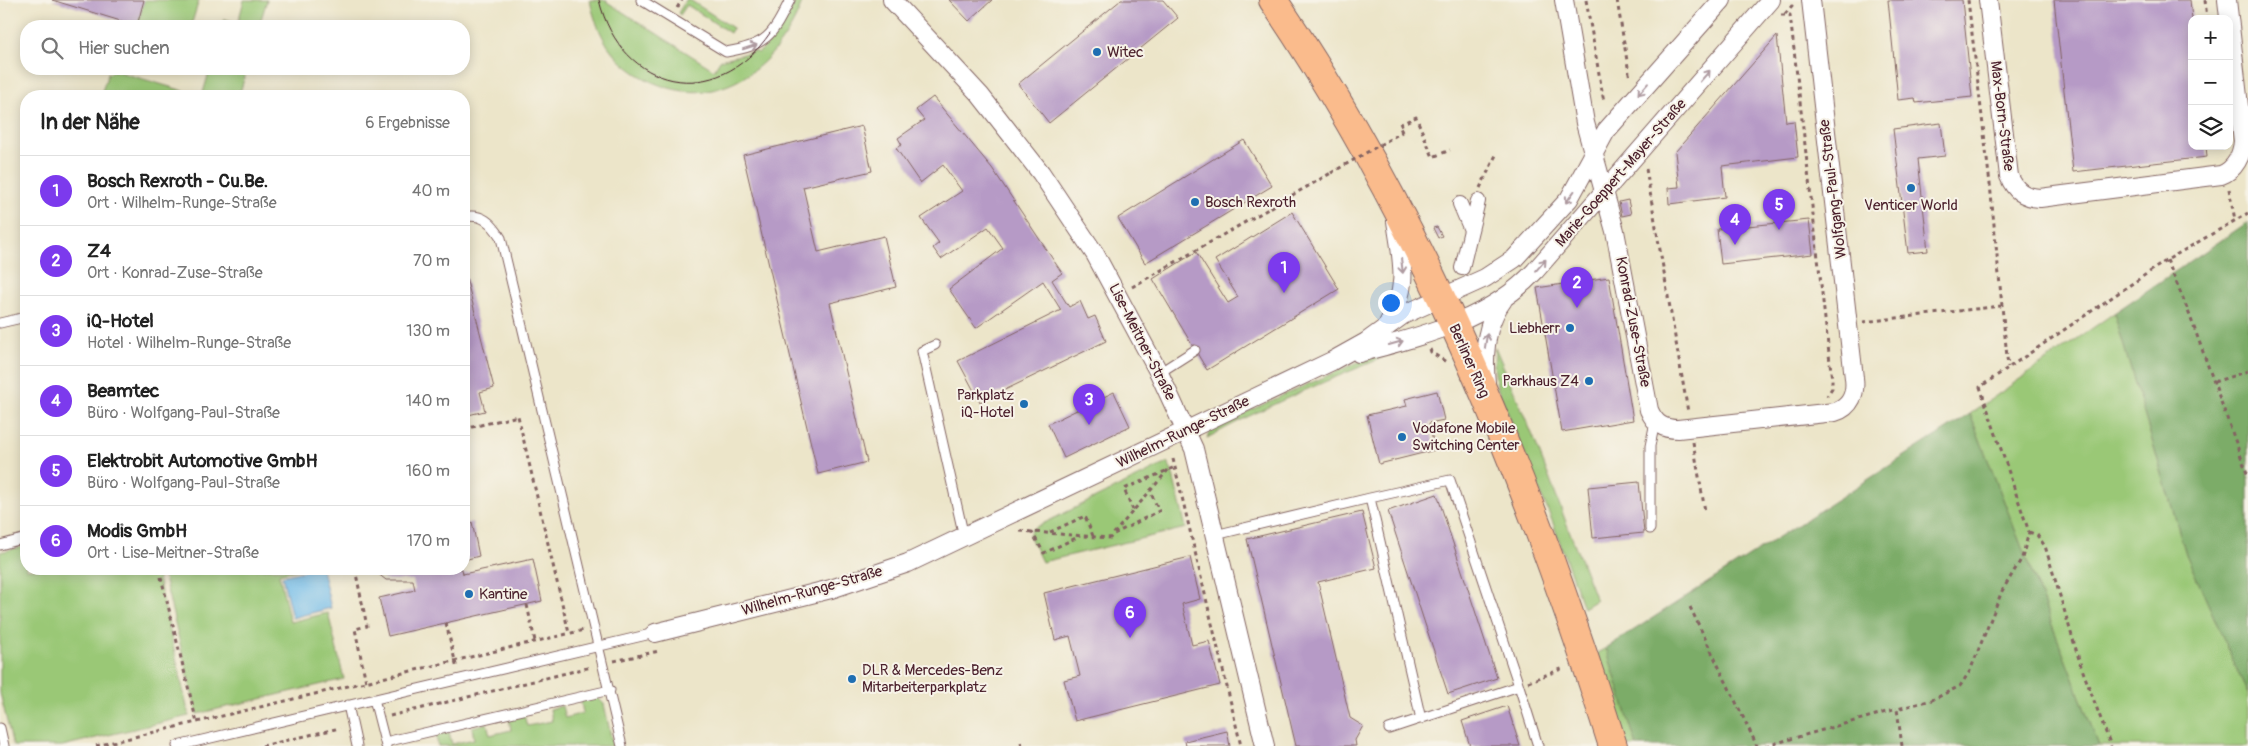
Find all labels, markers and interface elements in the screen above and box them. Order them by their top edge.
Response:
map controls [2188,15,2233,150]
button: + [2188,15,2233,60]
search box [20,20,470,75]
icon: search [38,34,66,62]
text: Hier suchen [78,36,170,60]
one-way arrow [742,41,758,51]
place label: Witec [1107,43,1144,62]
marker: Witec [1091,46,1103,58]
street label: Max-Born-Straße [1986,60,2018,173]
button: − [2188,60,2233,105]
one-way arrow [1699,70,1711,83]
one-way arrow [1637,83,1649,96]
street label: Marie-Goeppert-Mayer-Straße [1551,95,1691,251]
button: layers [2188,105,2233,150]
text: In der Nähe [40,109,140,136]
text: 6 Ergebnisse [365,113,450,133]
street label: Wolfgang-Paul-Straße [1815,118,1851,260]
text: Bosch Rexroth - Cu.Be. [87,169,268,193]
text: 1 [53,181,59,201]
text: 40 m [412,181,450,201]
marker: Venticer World [1905,182,1917,194]
pin: 5 [1763,189,1795,230]
one-way arrow [1565,190,1575,204]
text: Ort · Wilhelm-Runge-Straße [87,193,277,213]
place label: Bosch Rexroth [1205,193,1296,212]
marker: Bosch Rexroth [1189,196,1201,208]
place label: Venticer World [1864,196,1958,215]
pin: 4 [1719,204,1751,245]
text: Z4 [87,239,111,263]
text: 2 [52,251,60,271]
text: 70 m [413,251,450,271]
pin: 1 [1268,252,1300,293]
street label: Konrad-Zuse-Straße [1611,255,1655,389]
one-way arrow [1397,257,1407,273]
one-way arrow [1535,258,1547,271]
text: Ort · Konrad-Zuse-Straße [87,263,263,283]
pin: 2 [1561,267,1593,308]
street label: Lise-Meitner-Straße [1104,280,1180,404]
your location [1378,290,1404,316]
text: iQ-Hotel [87,309,154,333]
place label: Liebherr [1509,319,1561,338]
text: 3 [52,321,60,341]
text: 130 m [406,321,450,341]
street label: Berliner Ring [1444,321,1494,401]
marker: Liebherr [1564,322,1576,334]
text: Hotel · Wilhelm-Runge-Straße [87,333,291,353]
one-way arrow [1482,333,1492,349]
one-way arrow [1388,337,1404,347]
place label: Parkhaus Z4 [1503,372,1579,391]
marker: Parkhaus Z4 [1583,375,1595,387]
text: Beamtec [87,379,160,403]
pin: 3 [1073,384,1105,425]
place label: Parkplatz iQ-Hotel [957,386,1014,422]
text: 4 [51,391,61,411]
text: 140 m [406,391,450,411]
street label: Wilhelm-Runge-Straße [1113,391,1253,472]
marker: Parkplatz iQ-Hotel [1018,398,1030,410]
text: Büro · Wolfgang-Paul-Straße [87,403,280,423]
place label: Vodafone Mobile Switching Center [1412,419,1520,455]
marker: Vodafone Mobile Switching Center [1396,431,1408,443]
text: Elektrobit Automotive GmbH [87,449,317,473]
text: 5 [52,461,60,481]
text: 160 m [406,461,450,481]
text: Büro · Wolfgang-Paul-Straße [87,473,280,493]
text: Modis GmbH [87,519,187,543]
text: 6 [51,531,61,551]
text: 170 m [407,531,450,551]
text: Ort · Lise-Meitner-Straße [87,543,259,563]
street label: Wilhelm-Runge-Straße [739,562,885,620]
place label: Kantine [479,585,528,604]
marker: Kantine [463,588,475,600]
pin: 6 [1114,597,1146,638]
place label: DLR & Mercedes-Benz Mitarbeiterparkplatz [862,661,1003,697]
marker: DLR & Mercedes-Benz Mitarbeiterparkplatz [846,673,858,685]

